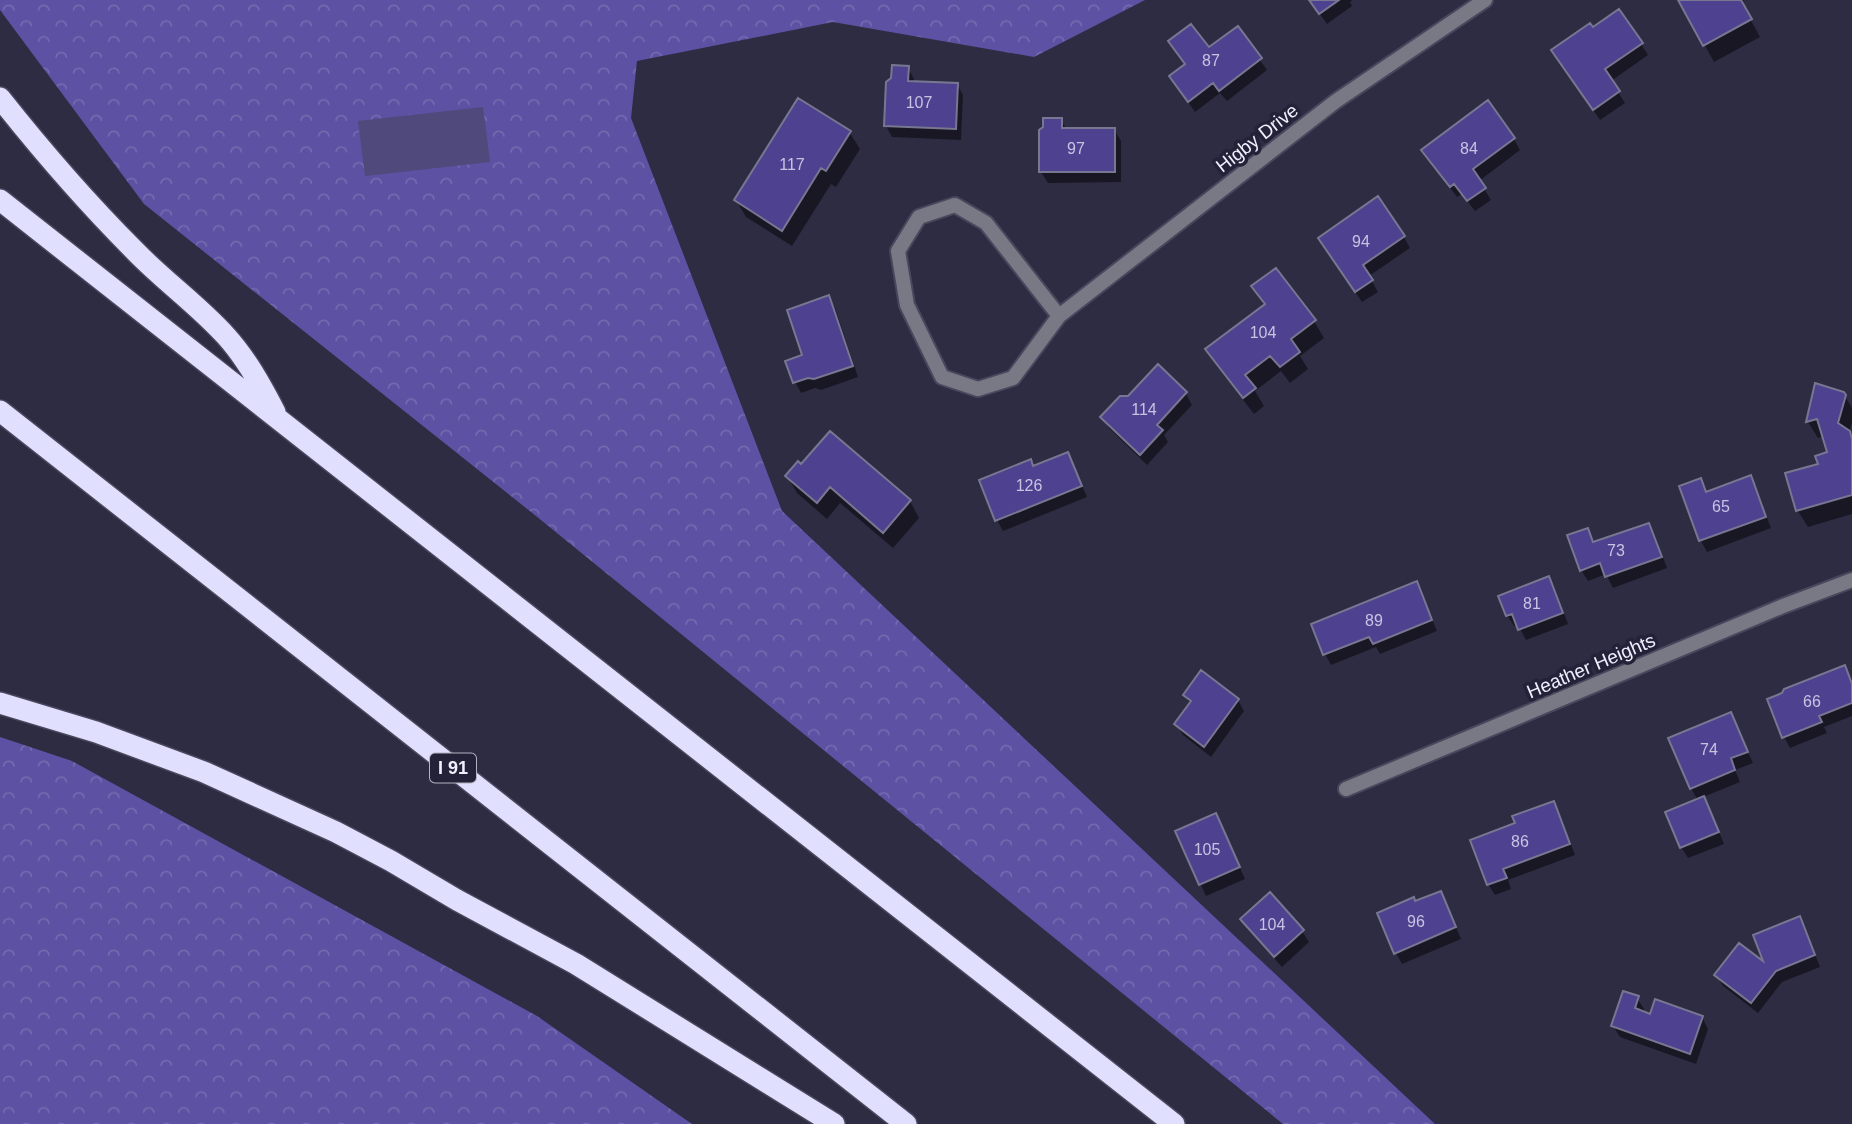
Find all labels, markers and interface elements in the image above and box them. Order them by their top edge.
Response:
house number: 87 [1202,52,1220,69]
house number: 107 [906,94,932,111]
street label: Higby Drive [1212,99,1302,177]
house number: 97 [1067,140,1085,157]
house number: 84 [1460,140,1478,157]
house number: 117 [779,156,805,173]
house number: 94 [1352,233,1370,250]
house number: 104 [1250,324,1276,341]
house number: 114 [1131,401,1157,418]
house number: 126 [1016,477,1042,494]
house number: 65 [1712,498,1730,515]
house number: 73 [1607,542,1625,559]
house number: 81 [1523,595,1541,612]
house number: 89 [1365,612,1383,629]
street label: Heather Heights [1524,630,1658,702]
house number: 66 [1803,693,1821,710]
house number: 74 [1700,741,1718,758]
road number: I 91 [430,754,476,782]
house number: 86 [1511,833,1529,850]
house number: 105 [1194,841,1220,858]
house number: 96 [1407,913,1425,930]
house number: 104 [1259,916,1285,933]

